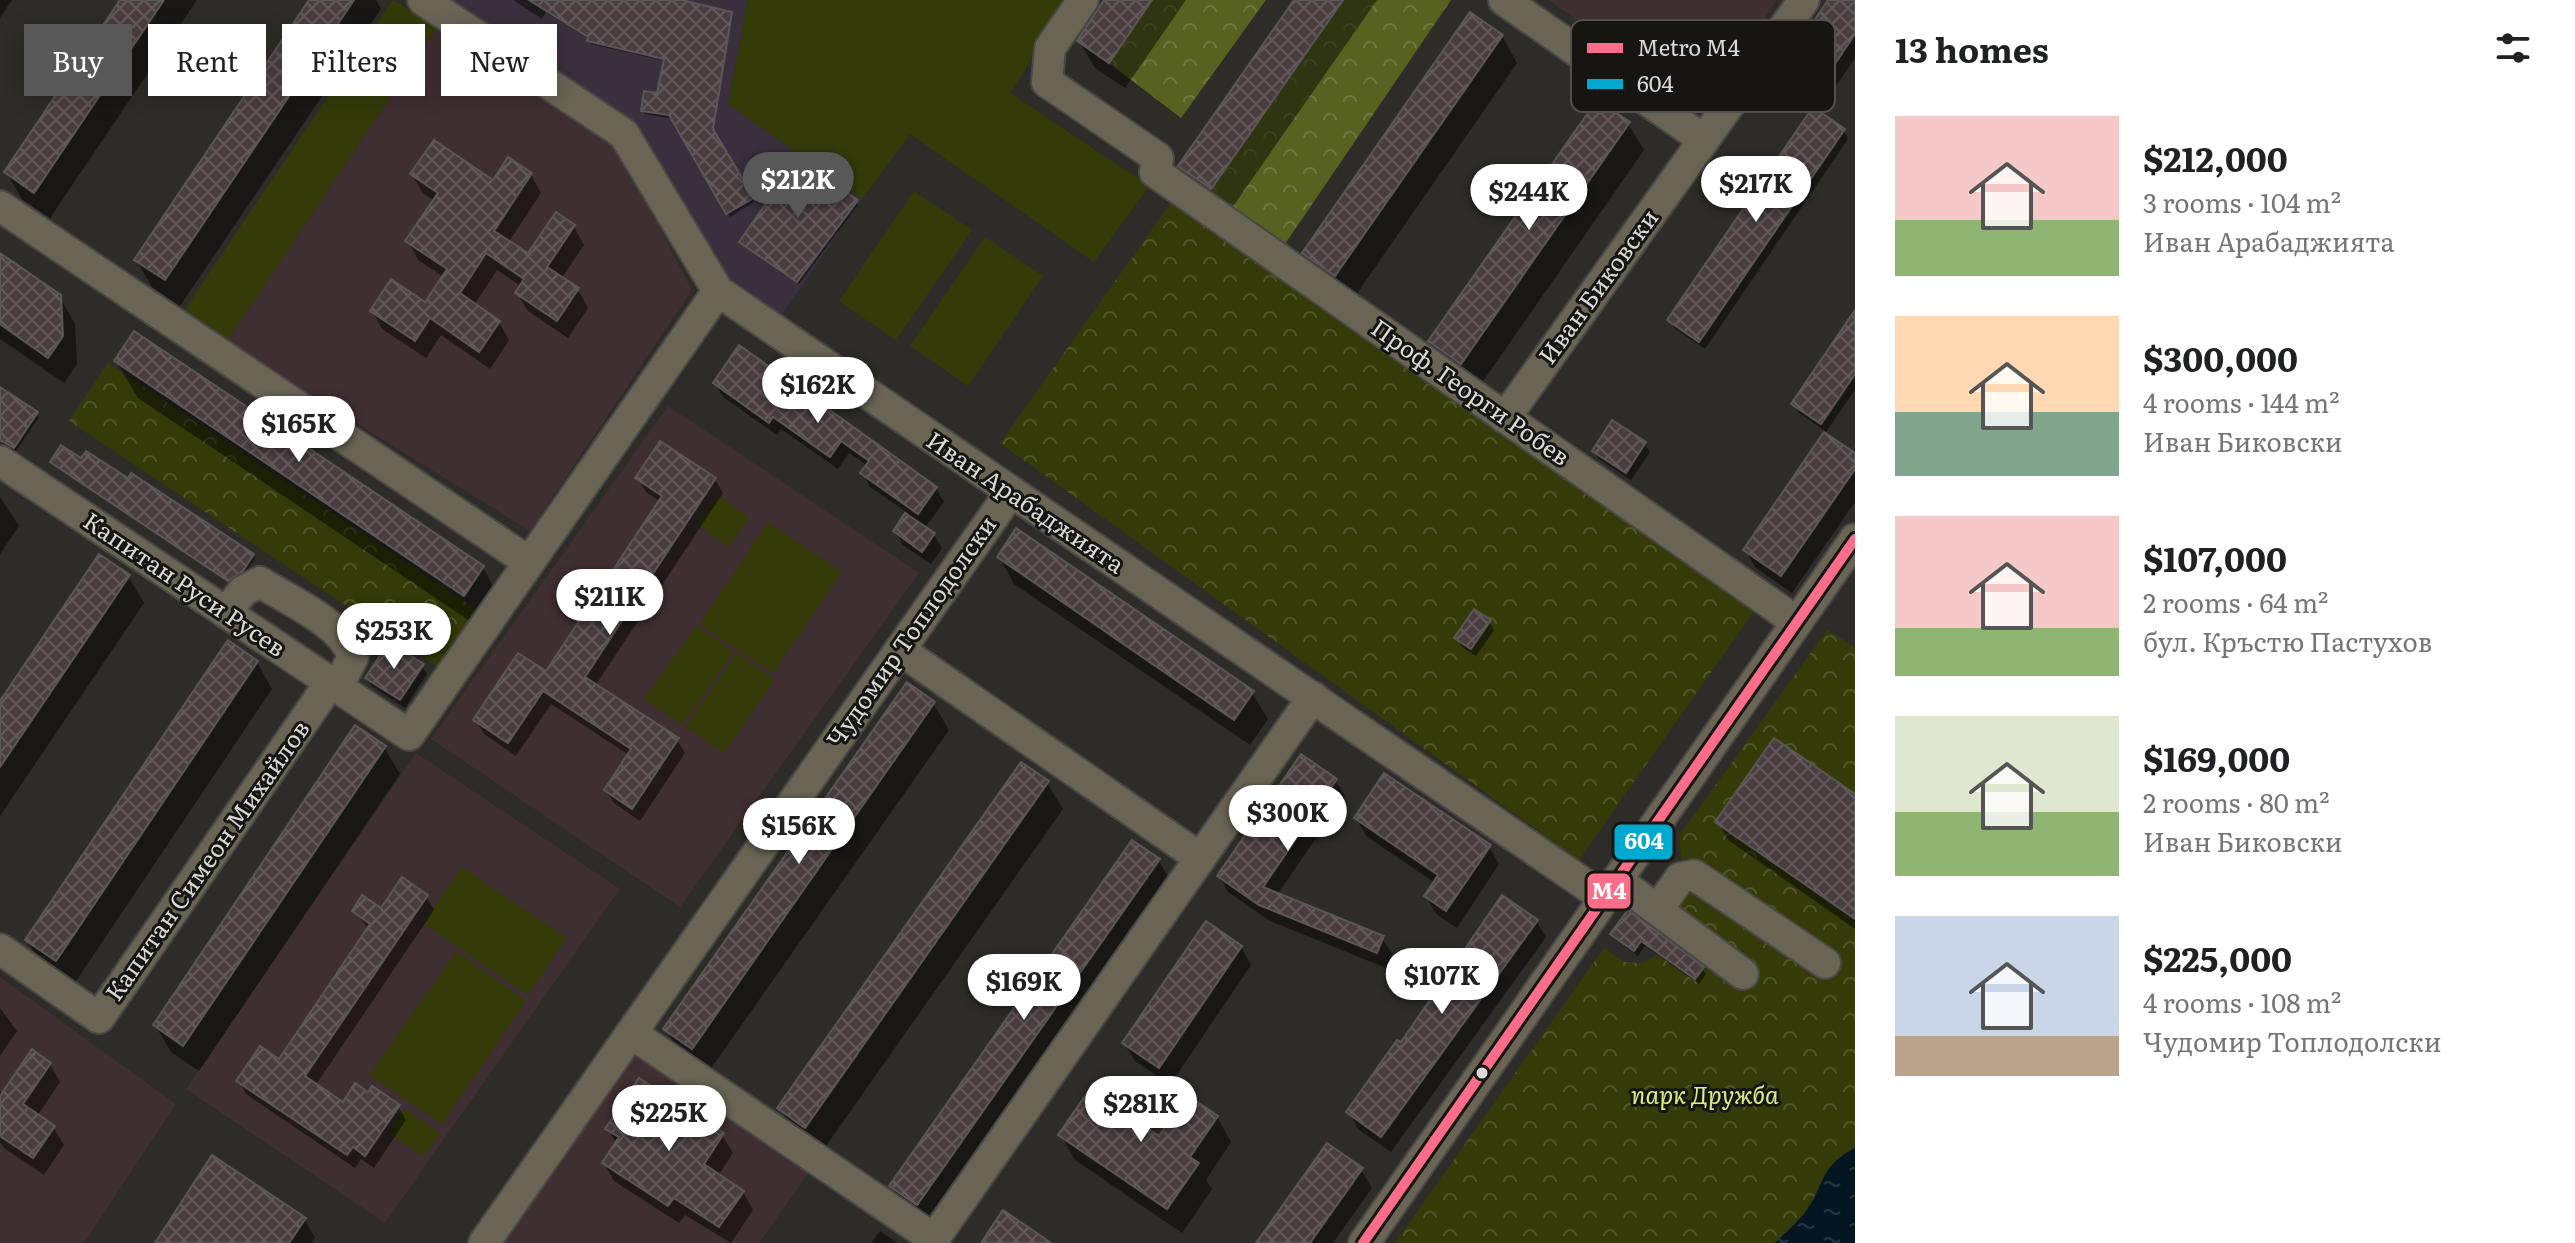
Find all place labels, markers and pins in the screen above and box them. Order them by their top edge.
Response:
pin: $212K [742,152,854,220]
pin: $217K [1700,156,1812,224]
pin: $244K [1473,164,1585,232]
pin: $162K [762,357,874,425]
pin: $165K [243,396,355,464]
pin: $211K [554,569,666,637]
pin: $253K [338,603,450,671]
pin: $300K [1232,785,1344,853]
pin: $156K [743,798,855,866]
pin: $107K [1386,948,1498,1016]
pin: $169K [968,954,1080,1022]
unlabelled marker [1474,1065,1490,1081]
pin: $281K [1085,1076,1197,1144]
pin: $225K [613,1085,725,1153]

